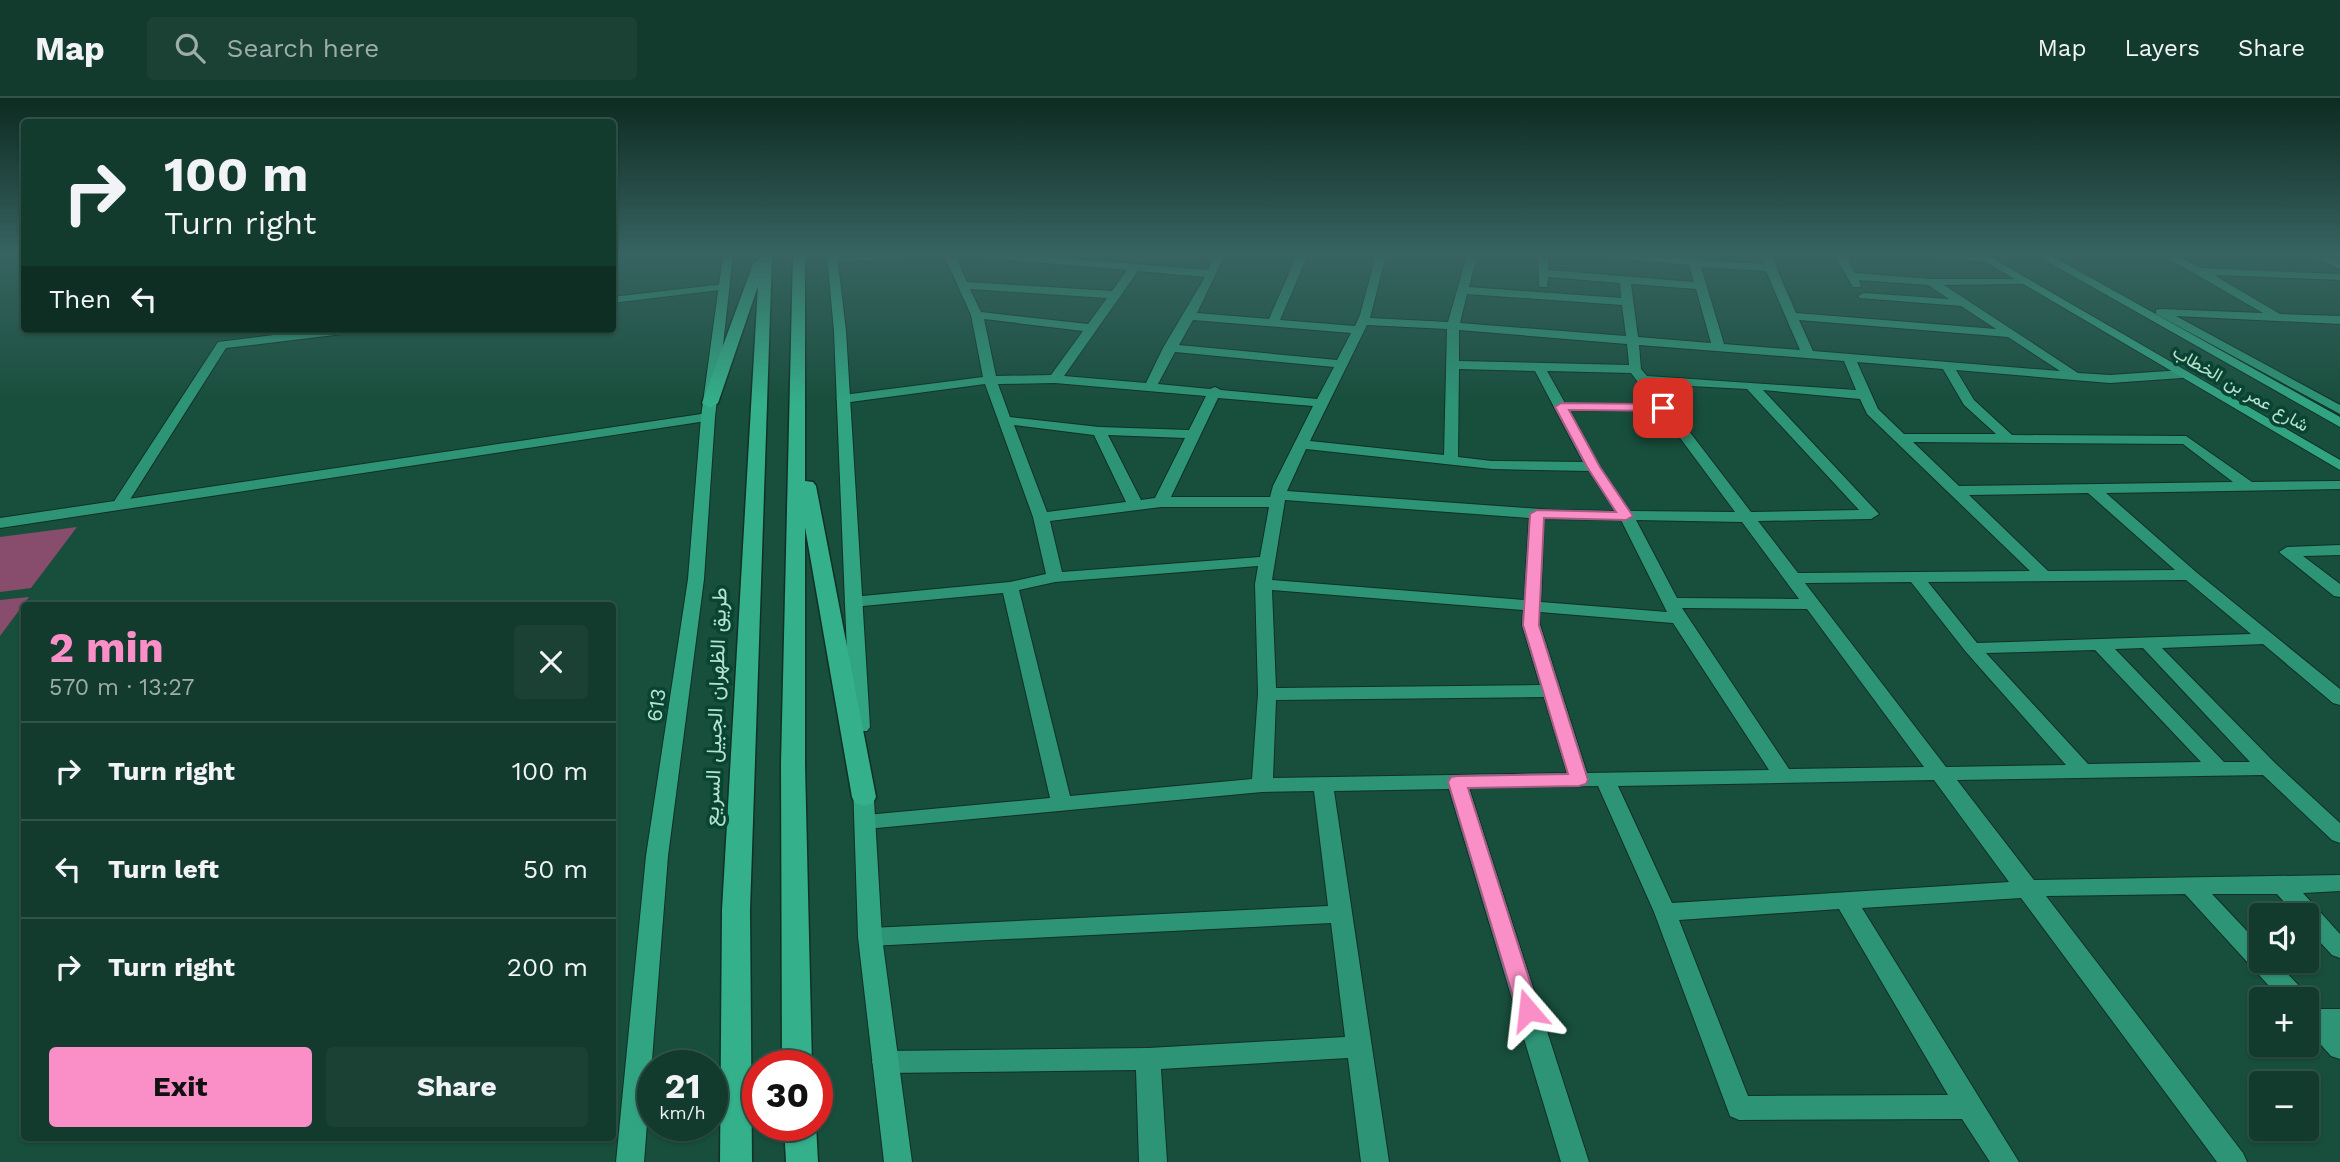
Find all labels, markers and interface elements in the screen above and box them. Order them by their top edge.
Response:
search box [147,17,637,80]
text: Map [35,29,105,68]
icon: search [171,29,209,67]
text: Search here [227,33,379,63]
text: Map [2038,34,2086,62]
text: Layers [2124,34,2200,62]
text: Share [2238,34,2305,62]
text: 100 m [164,145,308,203]
icon: right [49,147,140,238]
text: Turn right [164,204,316,242]
icon: left [125,280,163,318]
text: Then [49,284,111,314]
street label: شارع عمر بن الخطاب [2168,340,2313,437]
pin [1633,378,1693,438]
icon: arrive [1644,389,1682,427]
street label: طريق الظهران الجبيل السريع [698,587,734,827]
text: 2 min [49,623,164,672]
button: close [514,625,588,699]
text: 570 m · 13:27 [49,674,194,701]
street label: 613 [641,687,671,723]
icon: right [49,752,87,790]
text: Turn right [108,756,235,786]
text: 100 m [512,756,588,786]
icon: left [49,850,87,888]
text: Turn left [108,854,219,884]
text: 50 m [523,854,588,884]
map controls [2249,903,2319,1141]
button: sound [2249,903,2319,973]
icon: right [49,948,87,986]
text: Turn right [108,952,235,982]
text: 200 m [507,952,588,982]
position arrow [1491,973,1565,1047]
button: + [2249,987,2319,1057]
button: Exit [49,1047,312,1127]
button: Share [326,1047,588,1127]
speed limit sign: 30 [742,1050,833,1141]
text: 21 [665,1065,700,1107]
button: − [2249,1071,2319,1141]
text: km/h [659,1102,706,1123]

